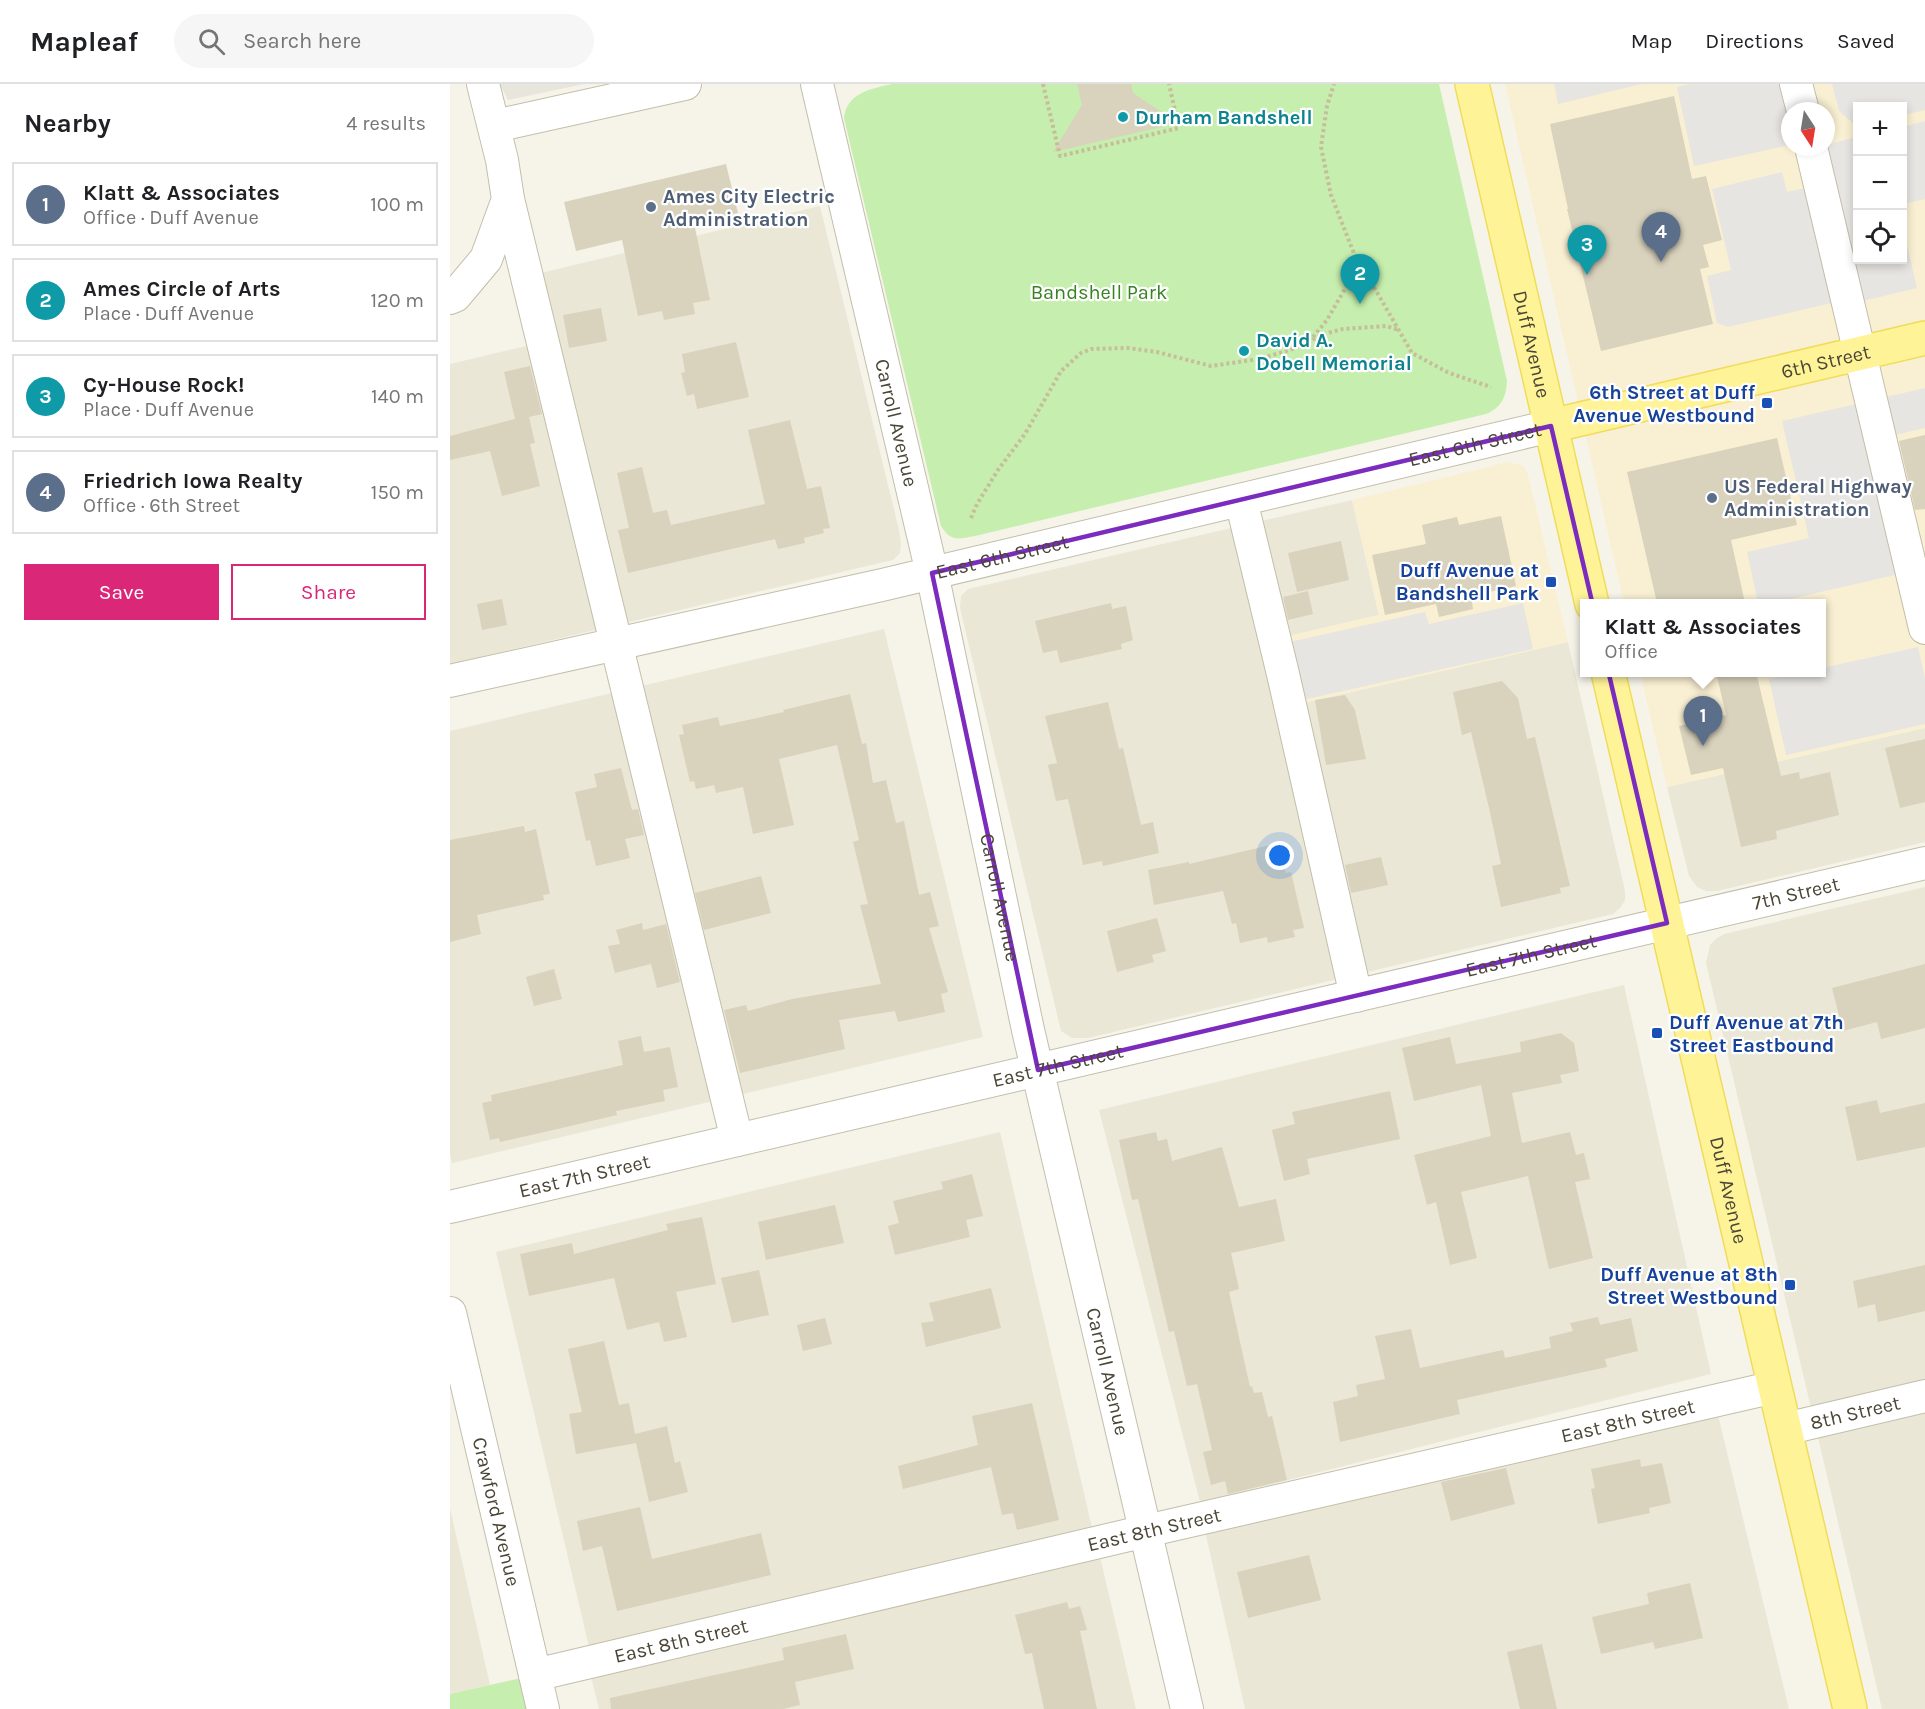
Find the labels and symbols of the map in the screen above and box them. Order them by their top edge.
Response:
north arrow [1781,102,1835,156]
place label: Durham Bandshell [1135,106,1313,129]
marker: Durham Bandshell [1116,110,1130,124]
place label: Ames City Electric Administration [663,185,835,231]
marker: Ames City Electric Administration [644,200,658,214]
pin: 4 [1642,212,1680,262]
pin: 3 [1568,226,1606,275]
pin: 2 [1340,254,1380,304]
park label: Bandshell Park [1031,281,1167,304]
street label: Duff Avenue [1508,288,1555,400]
place label: David A. Dobell Memorial [1256,329,1412,375]
street label: 6th Street [1779,340,1873,383]
marker: David A. Dobell Memorial [1237,344,1251,358]
street label: Carroll Avenue [870,357,922,489]
place label: 6th Street at Duff Avenue Westbound [1573,381,1756,427]
marker: 6th Street at Duff Avenue Westbound [1760,396,1774,410]
street label: East 6th Street [1406,418,1544,471]
place label: US Federal Highway Administration [1724,475,1912,521]
marker: US Federal Highway Administration [1705,491,1719,505]
street label: East 6th Street [933,530,1071,584]
place label: Duff Avenue at Bandshell Park [1396,559,1539,605]
marker: Duff Avenue at Bandshell Park [1544,575,1558,589]
pin: 1 [1684,696,1722,746]
street label: Carroll Avenue [975,831,1024,964]
your location [1265,841,1294,870]
street label: 7th Street [1750,872,1842,915]
street label: East 7th Street [1463,929,1599,982]
place label: Duff Avenue at 7th Street Eastbound [1669,1011,1844,1057]
marker: Duff Avenue at 7th Street Eastbound [1650,1026,1664,1040]
street label: East 7th Street [990,1039,1126,1092]
street label: Duff Avenue [1705,1134,1752,1246]
street label: East 7th Street [517,1150,653,1203]
place label: Duff Avenue at 8th Street Westbound [1600,1263,1778,1309]
marker: Duff Avenue at 8th Street Westbound [1783,1278,1797,1292]
street label: Carroll Avenue [1081,1305,1134,1438]
street label: 8th Street [1808,1391,1903,1435]
street label: East 8th Street [1559,1395,1698,1448]
street label: Crawford Avenue [468,1435,525,1589]
street label: East 8th Street [1085,1503,1224,1556]
street label: East 8th Street [612,1614,751,1668]

